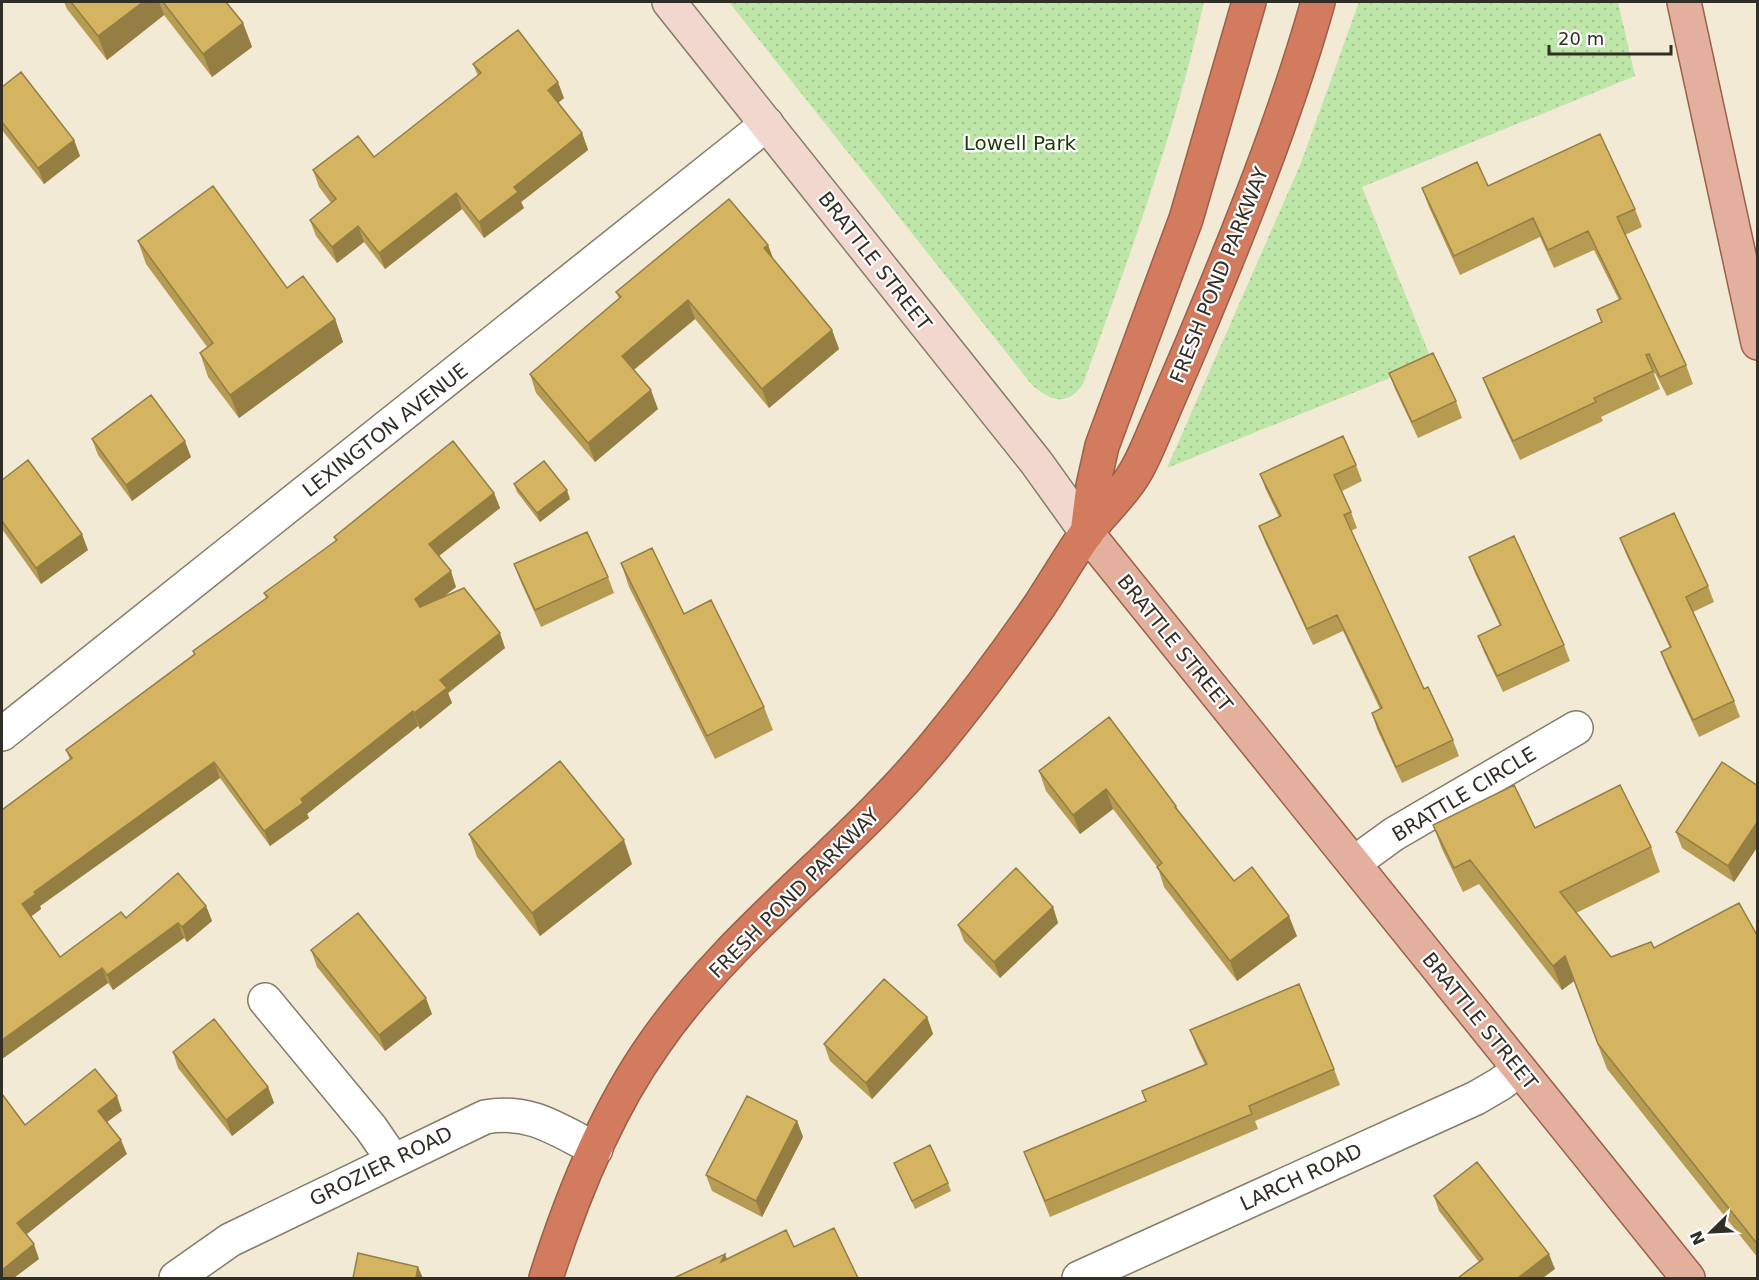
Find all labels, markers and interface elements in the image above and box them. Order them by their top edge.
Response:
scale bar [1549,18,1670,56]
text: 20 m [1558,28,1604,49]
park label: Lowell Park [964,131,1077,155]
street label: FRESH POND PARKWAY [1165,163,1274,386]
street label: BRATTLE STREET [813,187,937,336]
street label: LEXINGTON AVENUE [297,358,473,502]
street label: BRATTLE STREET [1112,570,1238,717]
street label: BRATTLE CIRCLE [1388,742,1540,846]
street label: FRESH POND PARKWAY [704,802,885,983]
street label: BRATTLE STREET [1417,948,1543,1095]
street label: GROZIER ROAD [306,1121,456,1211]
street label: LARCH ROAD [1236,1138,1366,1216]
north arrow [1681,1202,1741,1262]
text: N [1686,1228,1709,1248]

